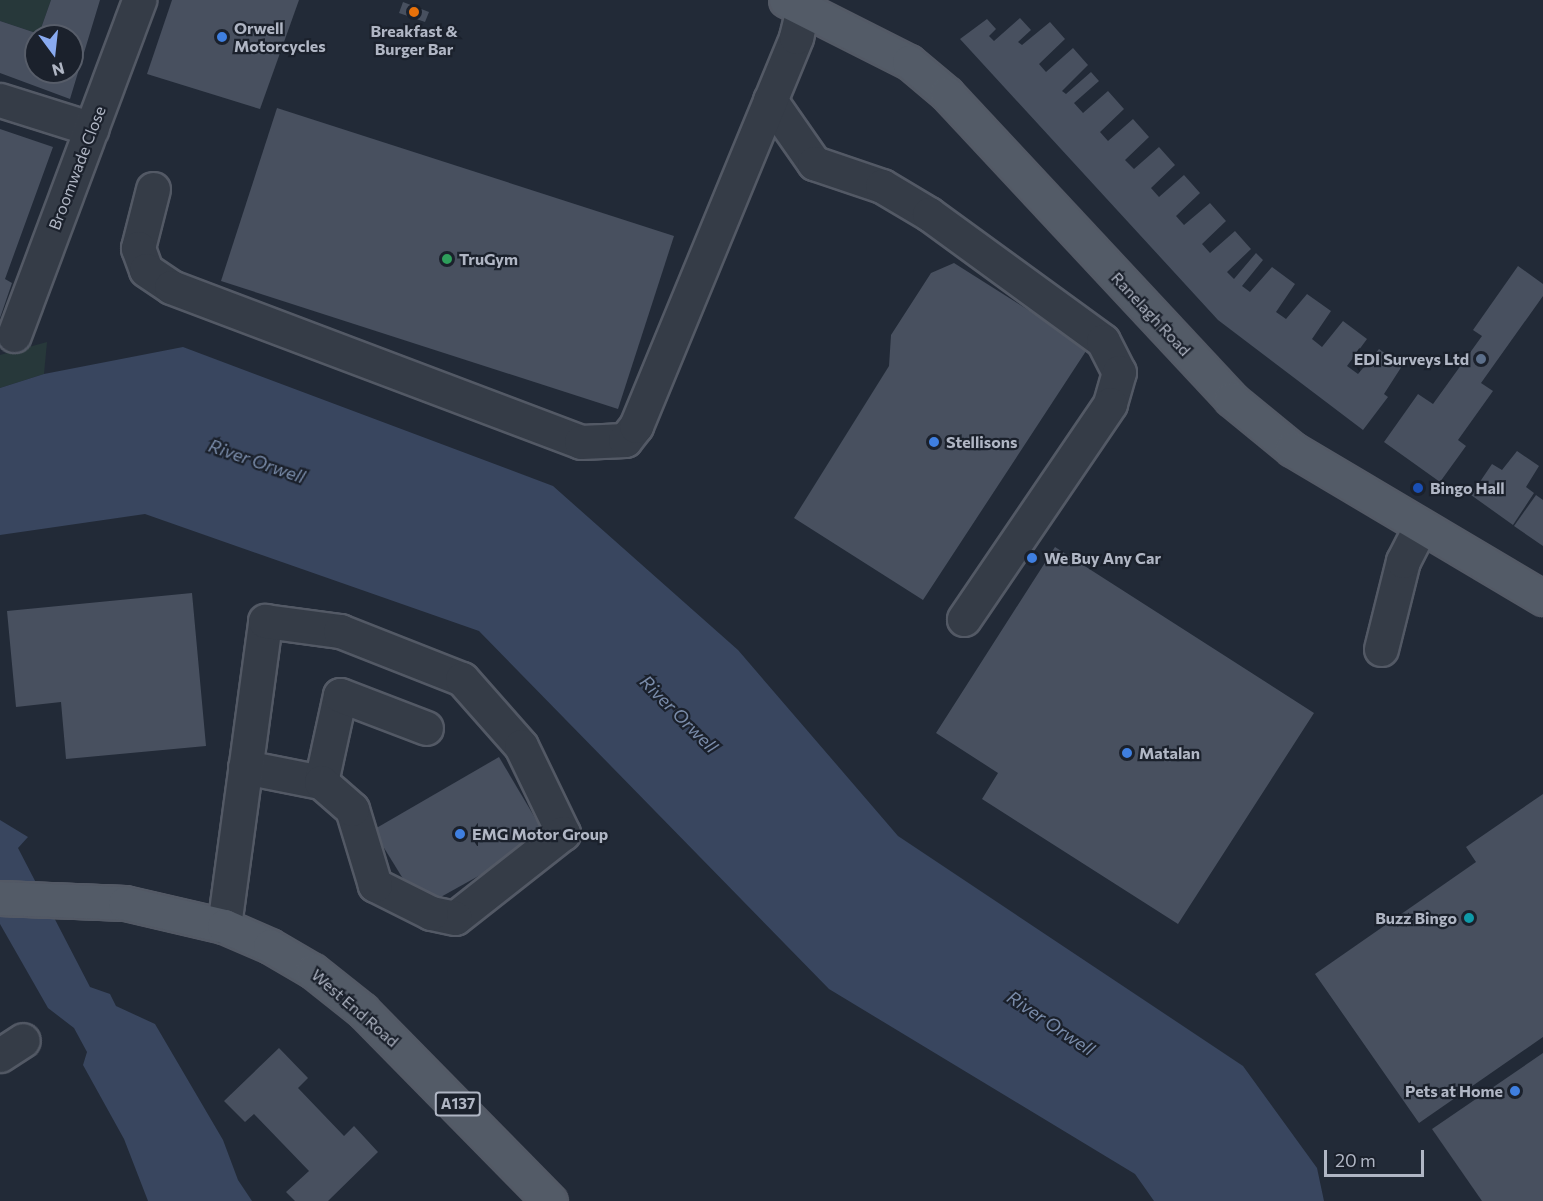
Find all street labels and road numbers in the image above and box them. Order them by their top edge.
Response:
street label: Broomwade Close [45,103,109,233]
street label: Ranelagh Road [1107,268,1195,360]
street label: West End Road [308,965,402,1051]
road number: A137 [434,1092,482,1116]

